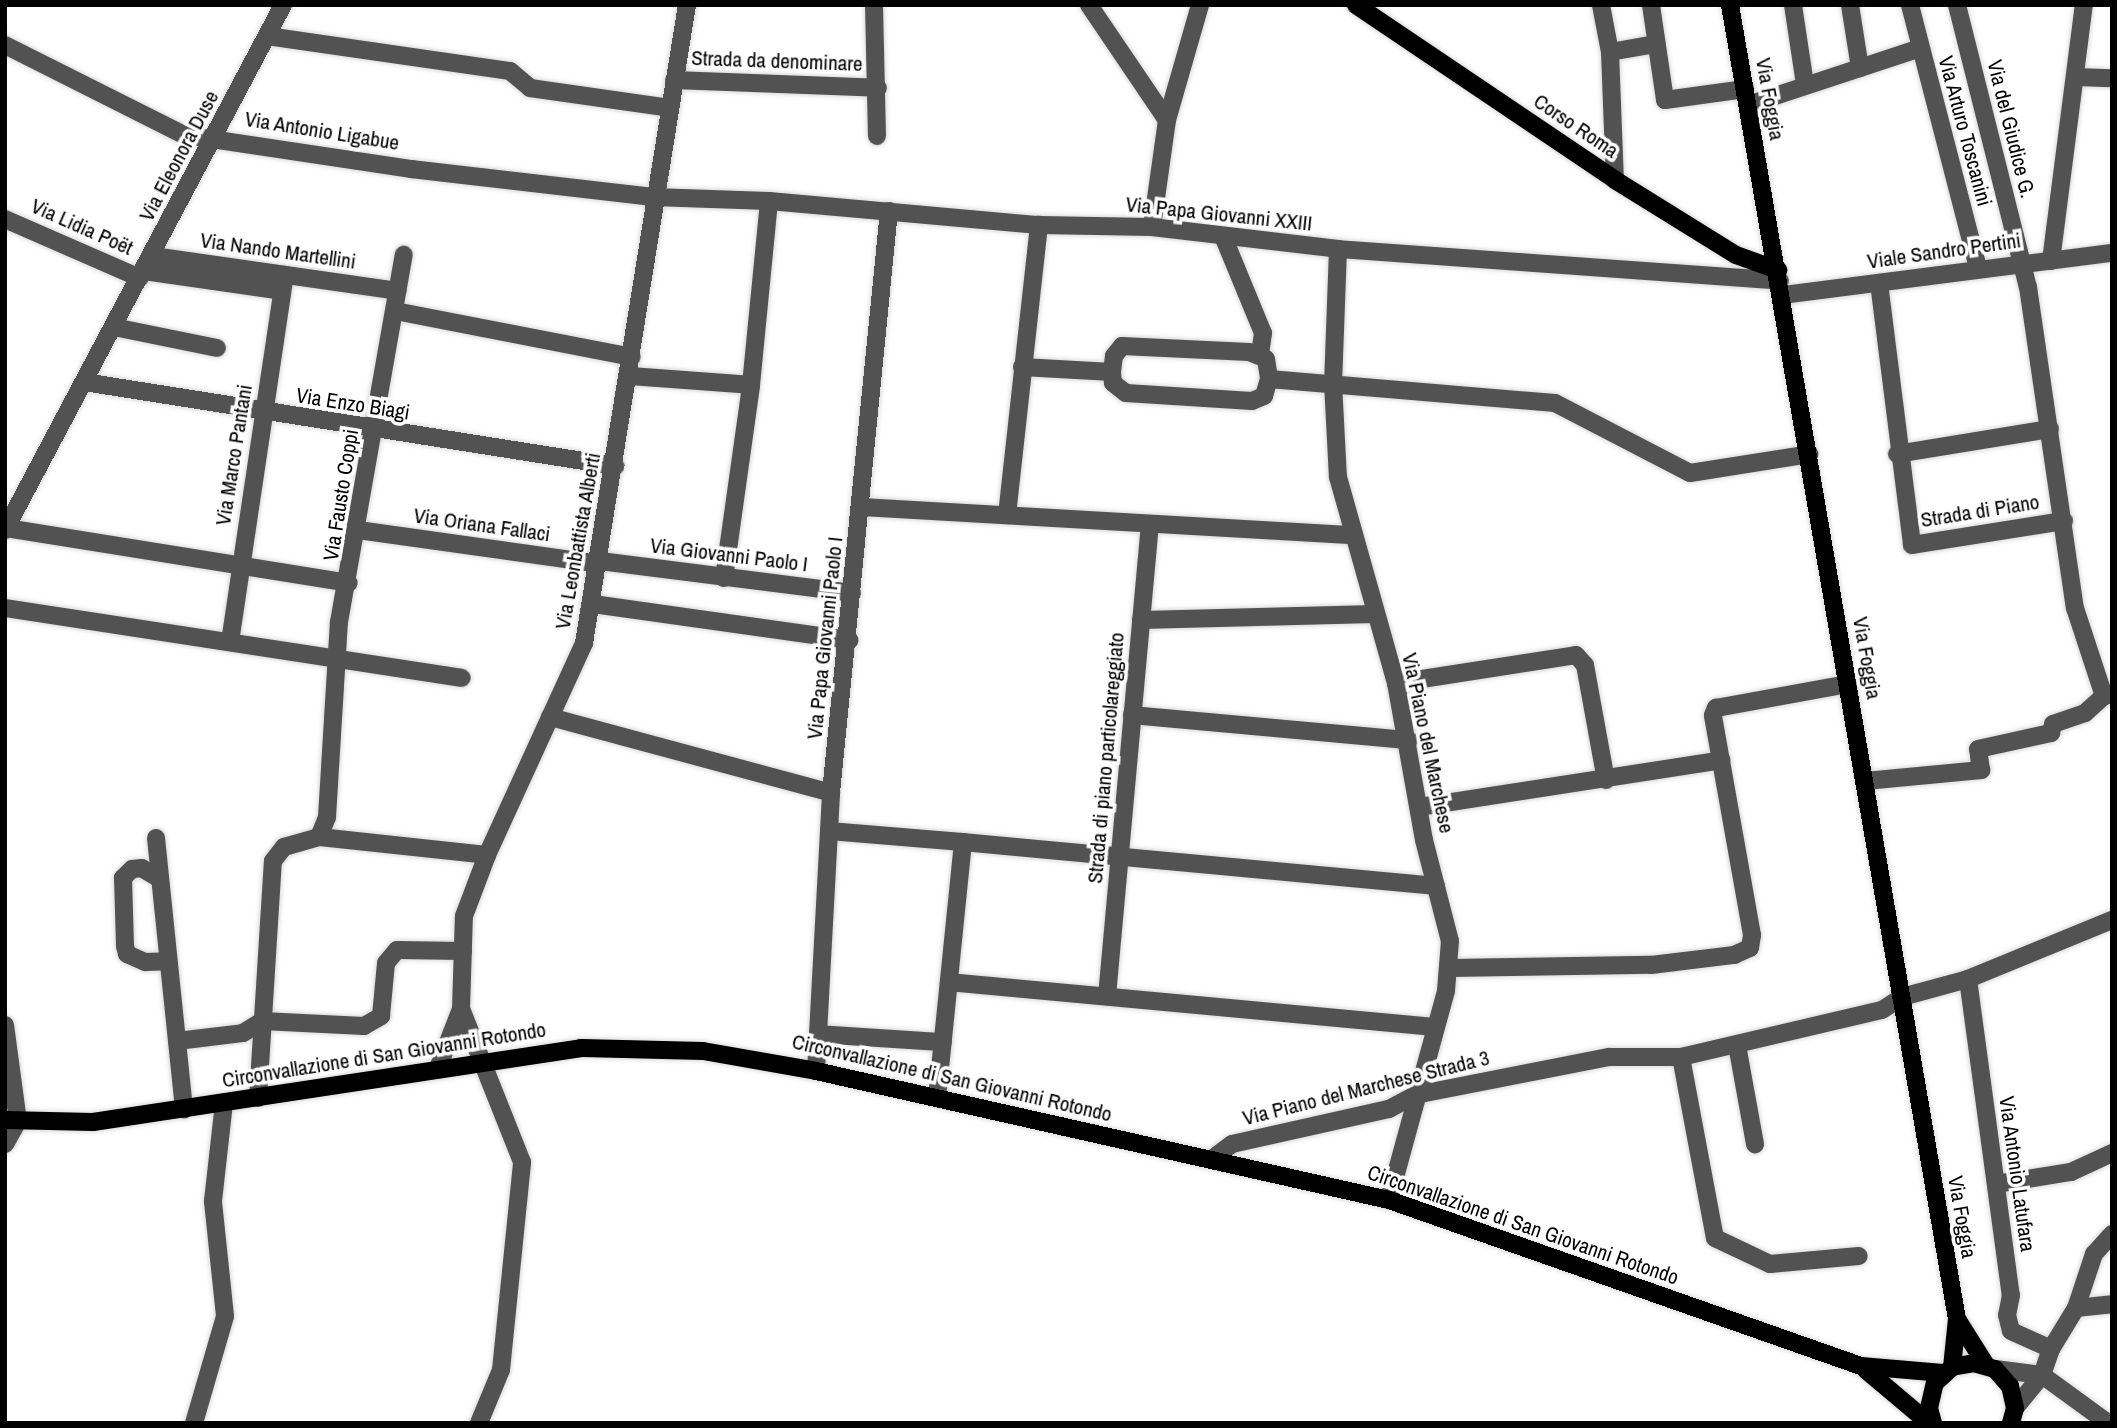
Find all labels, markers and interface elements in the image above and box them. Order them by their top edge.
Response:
street label: Strada da denominare [691,45,863,77]
street label: Via Arturo Toscanini [1933,53,1997,209]
street label: Via Foggia [1750,56,1790,142]
street label: Via del Giudice G. [1982,57,2040,201]
street label: Via Eleonora Duse [134,86,224,226]
street label: Corso Roma [1529,89,1623,163]
street label: Via Antonio Ligabue [243,106,401,156]
street label: Via Papa Giovanni XXIII [1125,192,1313,236]
street label: Via Lidia Poët [27,193,137,261]
street label: Via Nando Martellini [199,228,357,274]
street label: Viale Sandro Pertini [1866,228,2022,274]
street label: Via Marco Pantani [210,383,258,527]
street label: Via Enzo Biagi [294,383,412,425]
street label: Via Fausto Coppi [318,427,364,563]
street label: Via Leonbattista Alberti [550,450,606,632]
street label: Strada di Piano [1919,489,2041,533]
street label: Via Oriana Fallaci [412,503,552,547]
street label: Via Giovanni Paolo I [649,533,809,577]
street label: Via Papa Giovanni Paolo I [802,535,848,741]
street label: Via Foggia [1847,615,1887,701]
street label: Strada di piano particolareggiato [1082,631,1130,885]
street label: Via Piano del Marchese [1397,651,1459,835]
street label: Circonvallazione di San Giovanni Rotondo [220,1017,548,1093]
street label: Circonvallazione di San Giovanni Rotondo [790,1029,1114,1127]
street label: Via Piano del Marchese Strada 3 [1240,1045,1492,1131]
street label: Via Antonio Latufara [1994,1094,2040,1254]
street label: Circonvallazione di San Giovanni Rotondo [1364,1160,1682,1290]
street label: Via Foggia [1942,1174,1982,1260]

